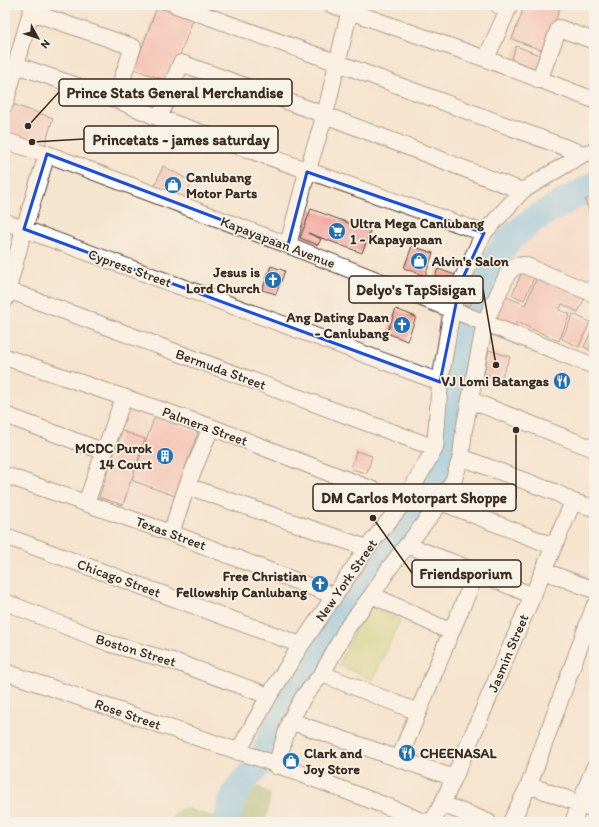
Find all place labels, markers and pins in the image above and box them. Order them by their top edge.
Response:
callout: Prince Stats General Merchandise [59,79,292,106]
callout: Princetats - james saturday [84,126,278,153]
place label: Canlubang Motor Parts [186,169,257,202]
shop icon: Canlubang Motor Parts [163,175,183,195]
place label: Ultra Mega Canlubang 1 - Kapayapaan [350,215,485,248]
supermarket icon: Ultra Mega Canlubang 1 - Kapayapaan [327,221,347,241]
shop icon: Alvin's Salon [409,251,429,271]
place label: Alvin's Salon [431,253,509,270]
place label: Jesus is Lord Church [186,264,261,297]
church icon: Jesus is Lord Church [263,270,283,290]
callout: Delyo's TapSisigan [349,276,483,303]
place label: Ang Dating Daan - Canlubang [286,309,390,342]
church icon: Ang Dating Daan - Canlubang [392,315,412,335]
restaurant icon: VJ Lomi Batangas [552,371,572,391]
place label: VJ Lomi Batangas [441,373,549,390]
place label: MCDC Purok 14 Court [75,440,153,473]
building icon: MCDC Purok 14 Court [155,446,175,466]
callout: DM Carlos Motorpart Shoppe [313,484,516,511]
callout: Friendsporium [412,560,521,587]
place label: Free Christian Fellowship Canlubang [176,568,308,601]
church icon: Free Christian Fellowship Canlubang [310,574,330,594]
restaurant icon: CHEENASAL [397,743,417,763]
place label: Clark and Joy Store [303,745,363,778]
place label: CHEENASAL [420,745,497,762]
shop icon: Clark and Joy Store [281,751,301,771]

